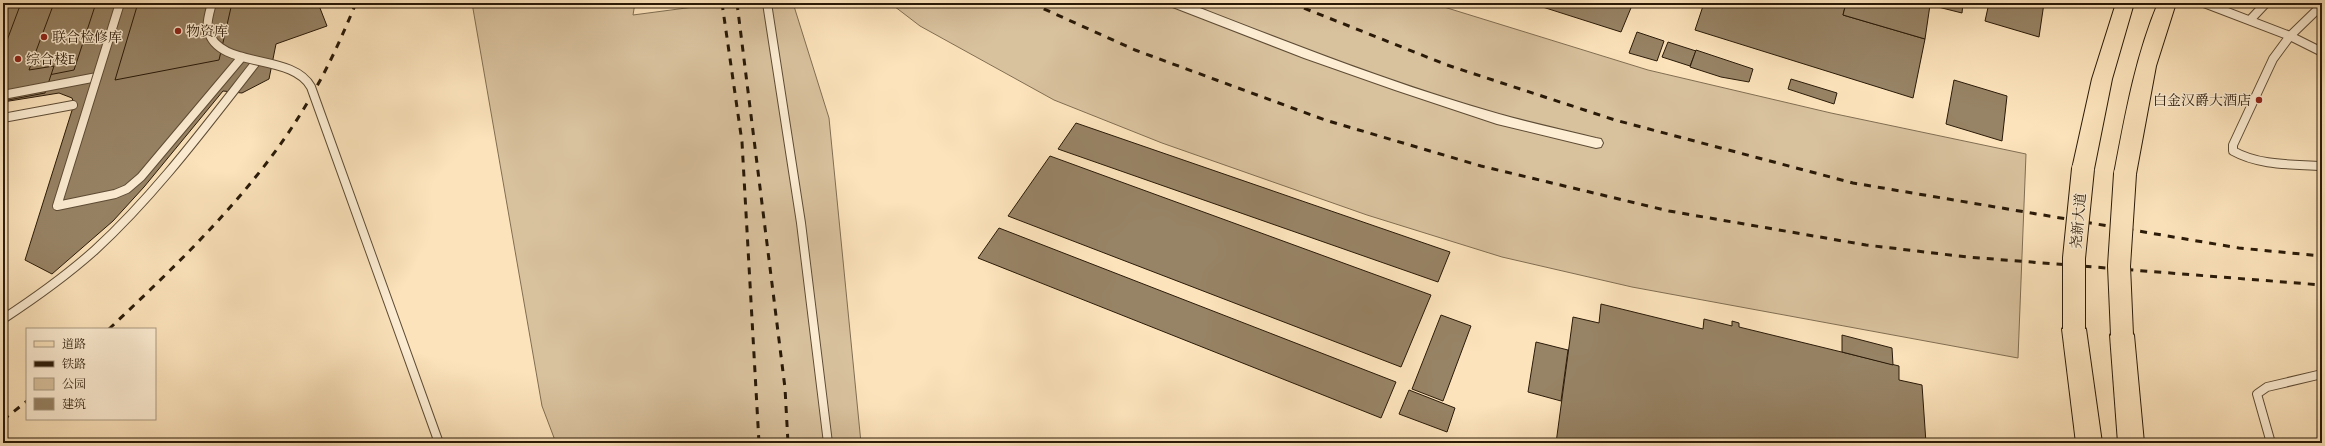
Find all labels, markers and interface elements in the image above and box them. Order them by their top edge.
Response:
place label: 物资库 [186,21,228,41]
marker: 物资库 [173,26,183,36]
place label: 联合检修库 [52,27,122,47]
marker: 联合检修库 [39,32,49,42]
place label: 综合楼E [26,49,75,69]
marker: 综合楼E [13,54,23,64]
place label: 白金汉爵大酒店 [2153,90,2251,110]
marker: 白金汉爵大酒店 [2254,95,2264,105]
street label: 尧新大道 [2066,192,2090,250]
legend [26,328,156,420]
text: 道路 [62,335,86,352]
text: 铁路 [62,355,86,372]
text: 公园 [62,375,86,392]
text: 建筑 [62,395,86,412]

